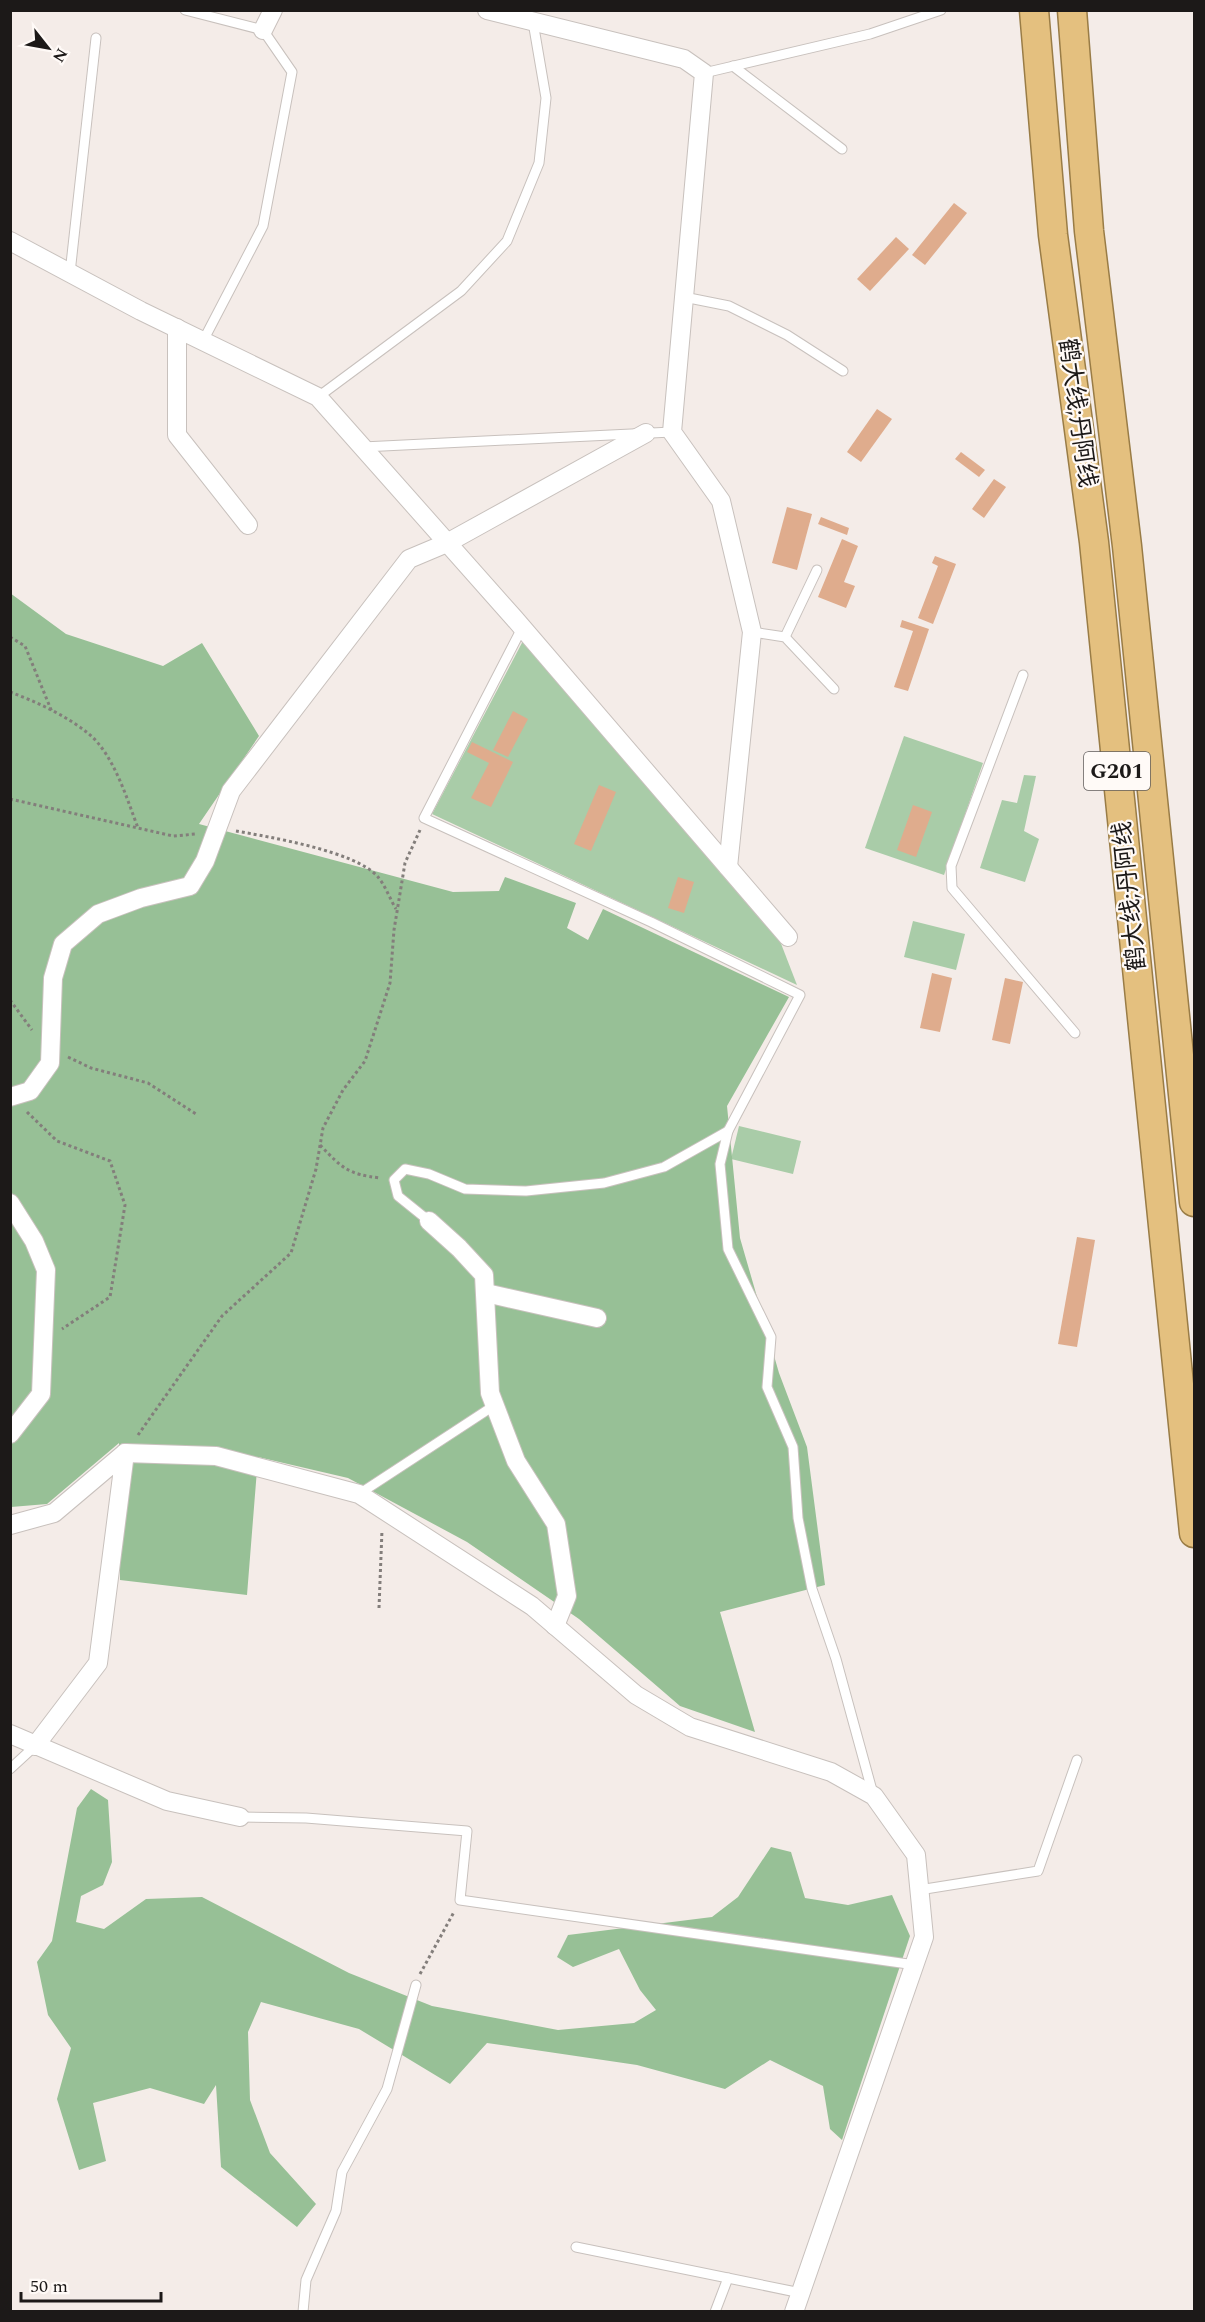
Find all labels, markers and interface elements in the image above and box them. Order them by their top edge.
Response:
north arrow [18,18,78,78]
text: N [46,43,74,67]
street label: 鹤大线;丹阿线 [1049,336,1105,490]
road number: G201 [1084,752,1150,790]
street label: 鹤大线;丹阿线 [1104,820,1156,972]
scale bar [21,2265,160,2303]
text: 50 m [30,2273,68,2300]

